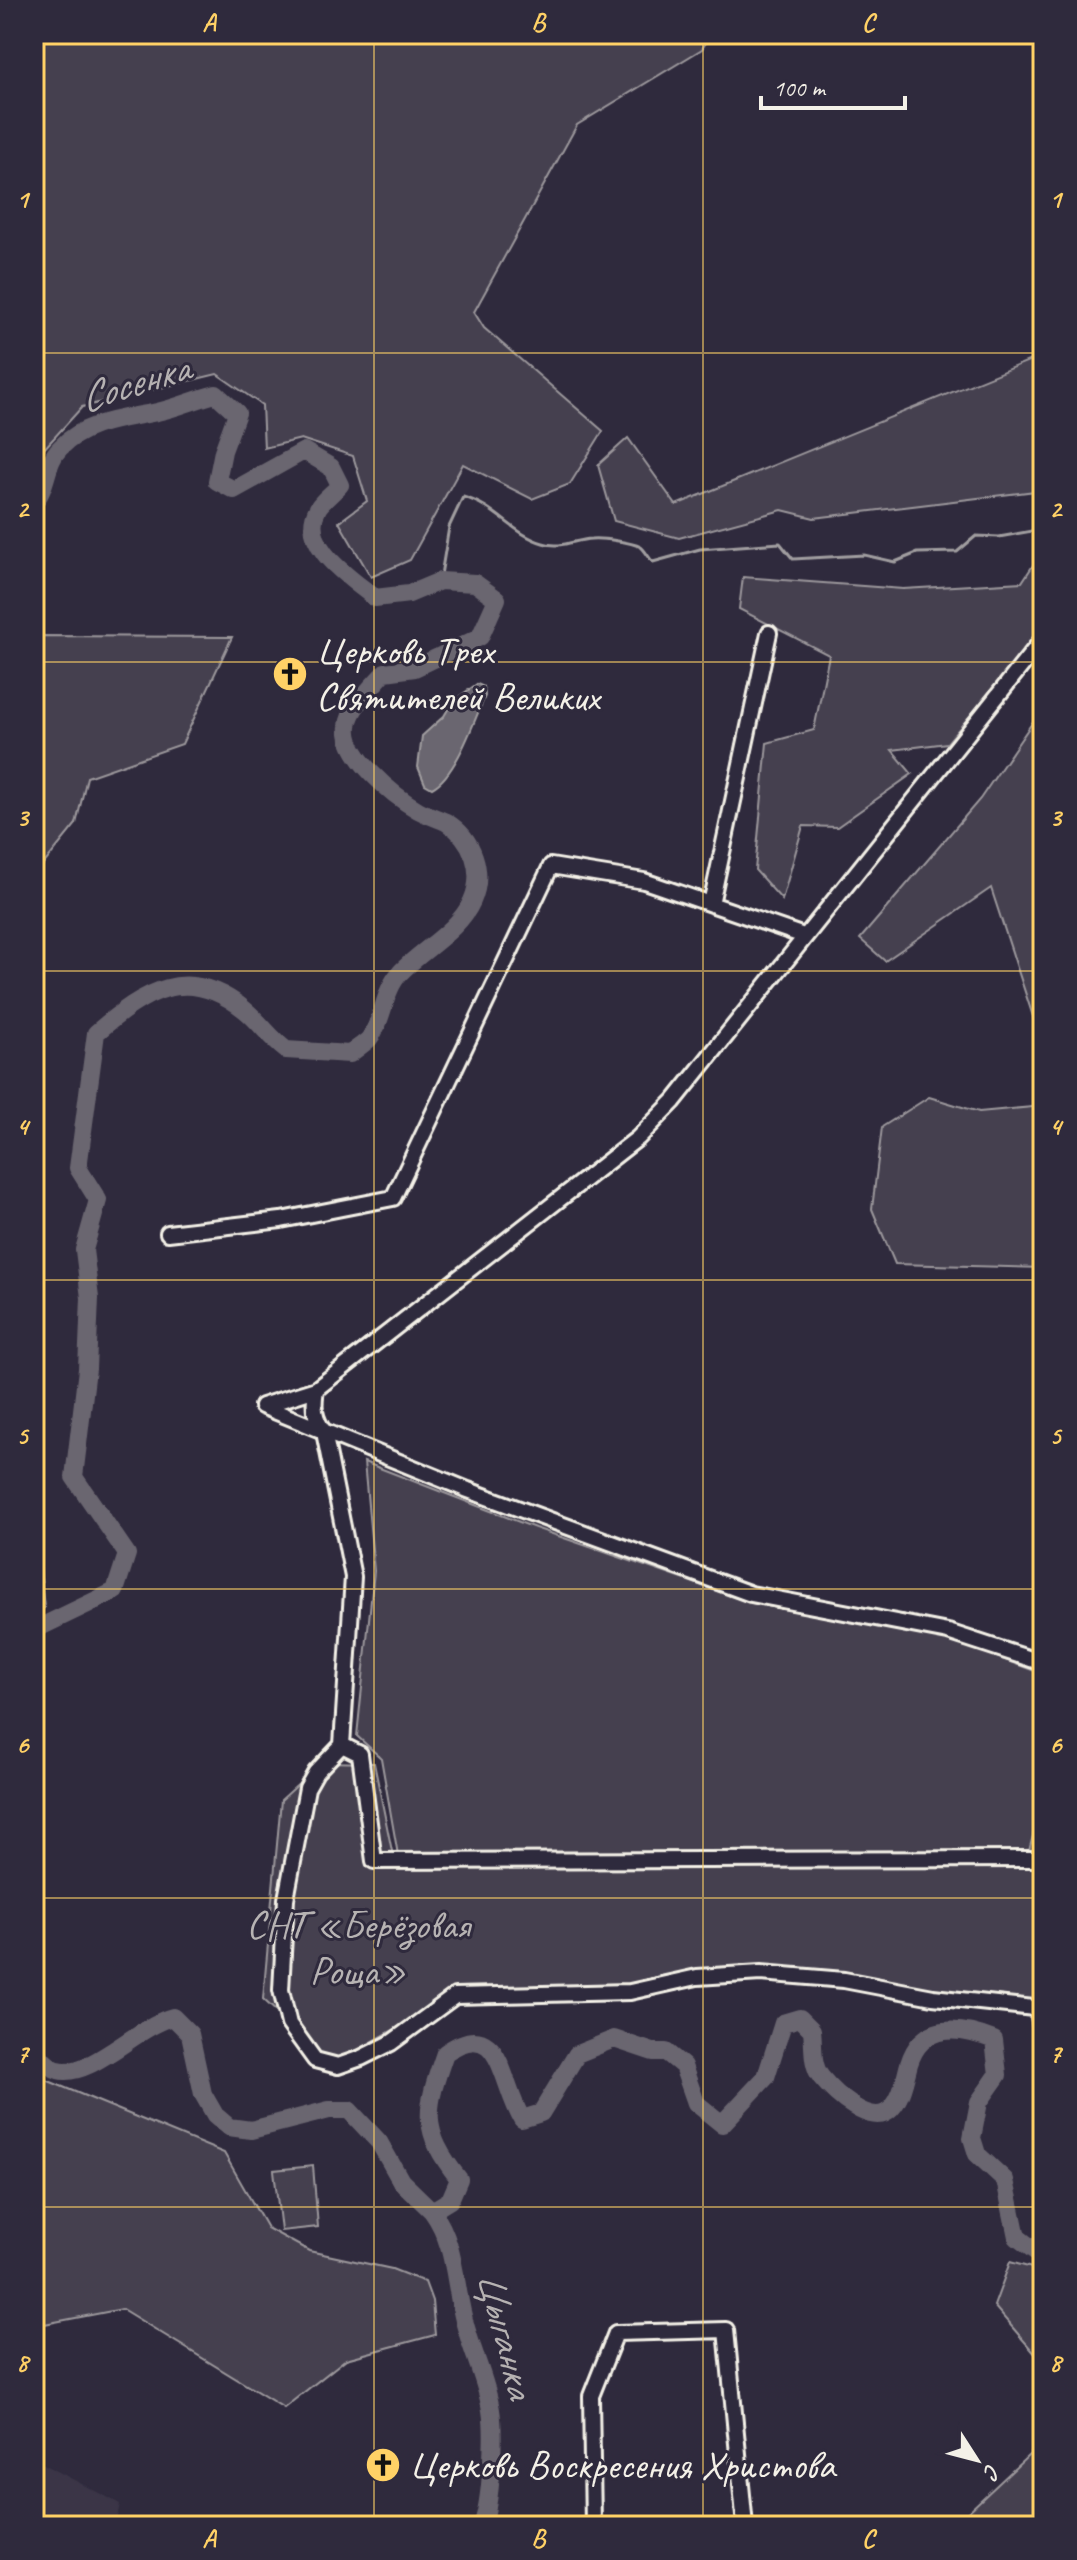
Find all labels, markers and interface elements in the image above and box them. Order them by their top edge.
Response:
text: A [202,6,217,39]
text: B [531,6,547,39]
text: C [862,6,878,39]
scale bar [761,60,905,110]
text: 100 m [773,73,827,103]
text: 1 [16,183,31,216]
text: 1 [1049,183,1064,216]
water label: Сосенка [73,340,200,425]
text: 2 [16,492,30,525]
text: 2 [1049,492,1063,525]
place label: Церковь Трех Святителей Великих [316,626,603,722]
church icon: Церковь Трех Святителей Великих [271,655,309,693]
text: 3 [16,801,30,834]
text: 3 [1049,801,1063,834]
text: 4 [16,1110,31,1143]
text: 4 [1049,1110,1064,1143]
text: 5 [16,1419,30,1452]
text: 5 [1049,1419,1063,1452]
text: 6 [16,1728,30,1761]
text: 6 [1049,1728,1063,1761]
park label: СНТ «Берёзовая Роща» [246,1900,473,1996]
text: 7 [16,2037,30,2070]
text: 7 [1049,2037,1063,2070]
water label: Цыганка [465,2265,548,2407]
text: 8 [16,2346,31,2379]
text: 8 [1049,2346,1064,2379]
north arrow [937,2420,1017,2500]
place label: Церковь Воскресения Христова [409,2440,837,2490]
church icon: Церковь Воскресения Христова [364,2446,402,2484]
text: С [976,2459,1007,2486]
text: A [202,2522,217,2555]
text: B [531,2522,547,2555]
text: C [862,2522,878,2555]

